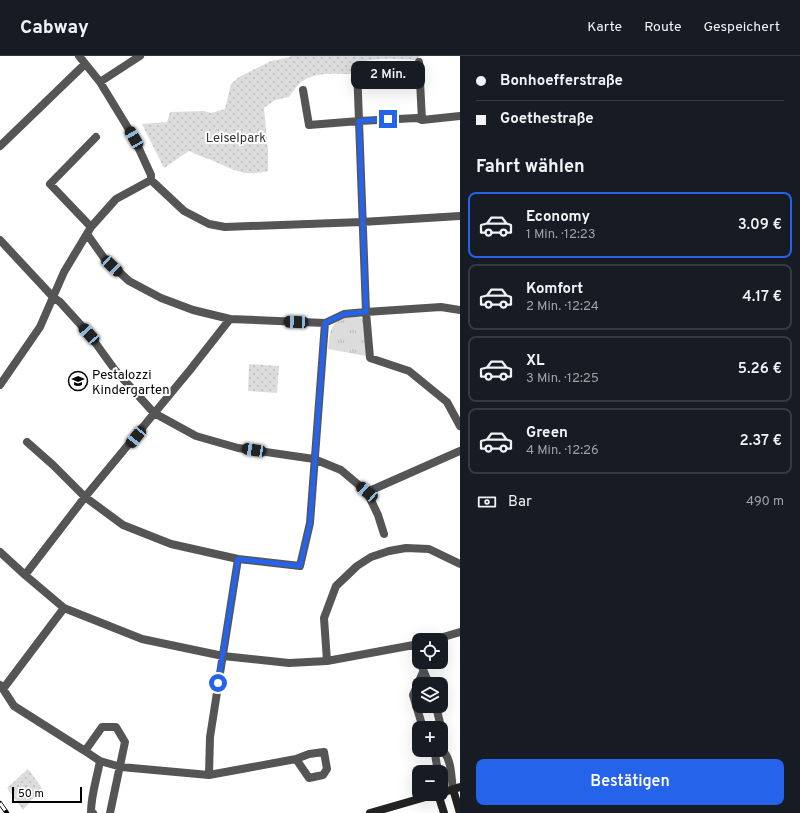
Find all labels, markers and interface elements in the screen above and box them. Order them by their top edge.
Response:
text: Cabway [20,16,89,40]
text: Karte [587,19,622,36]
text: Route [644,19,681,36]
text: Gespeichert [703,19,780,36]
callout: 2 Min. [351,61,425,89]
text: 2 Min. [370,67,406,83]
text: Bonhoefferstraße [500,72,623,91]
route end [379,110,397,128]
text: Goethestraße [500,110,594,129]
car [123,125,145,151]
park label: Leiselpark [206,131,266,147]
text: Fahrt wählen [476,156,585,179]
icon: car [478,207,514,243]
text: Economy [526,208,590,227]
text: 3.09 € [738,216,782,235]
text: 1 Min. · 12:23 [526,227,596,243]
car [99,253,125,279]
icon: car [478,279,514,315]
text: Komfort [526,280,583,299]
text: 4.17 € [742,288,782,307]
text: 2 Min. · 12:24 [526,299,599,315]
car [284,316,308,328]
car [77,321,101,347]
icon: car [478,351,514,387]
text: XL [526,352,544,371]
text: 5.26 € [738,360,782,379]
place label: Pestalozzi Kindergarten [92,368,169,399]
school or university icon: Pestalozzi Kindergarten [67,370,89,392]
text: 3 Min. · 12:25 [526,371,599,387]
icon: car [478,423,514,459]
car [124,424,148,450]
text: Green [526,424,568,443]
text: 2.37 € [740,432,782,451]
car [241,442,267,458]
text: 4 Min. · 12:26 [526,443,599,459]
car [354,480,380,504]
icon: cash [476,491,498,513]
text: Bar [508,493,532,512]
text: 490 m [746,494,784,510]
map controls [412,633,448,801]
button: locate [412,633,448,669]
route start [209,674,227,692]
button: layers [412,677,448,713]
button: + [412,721,448,757]
button: Bestätigen [476,759,784,805]
button: − [412,765,448,801]
scale bar [12,785,82,804]
text: 50 m [18,787,44,801]

